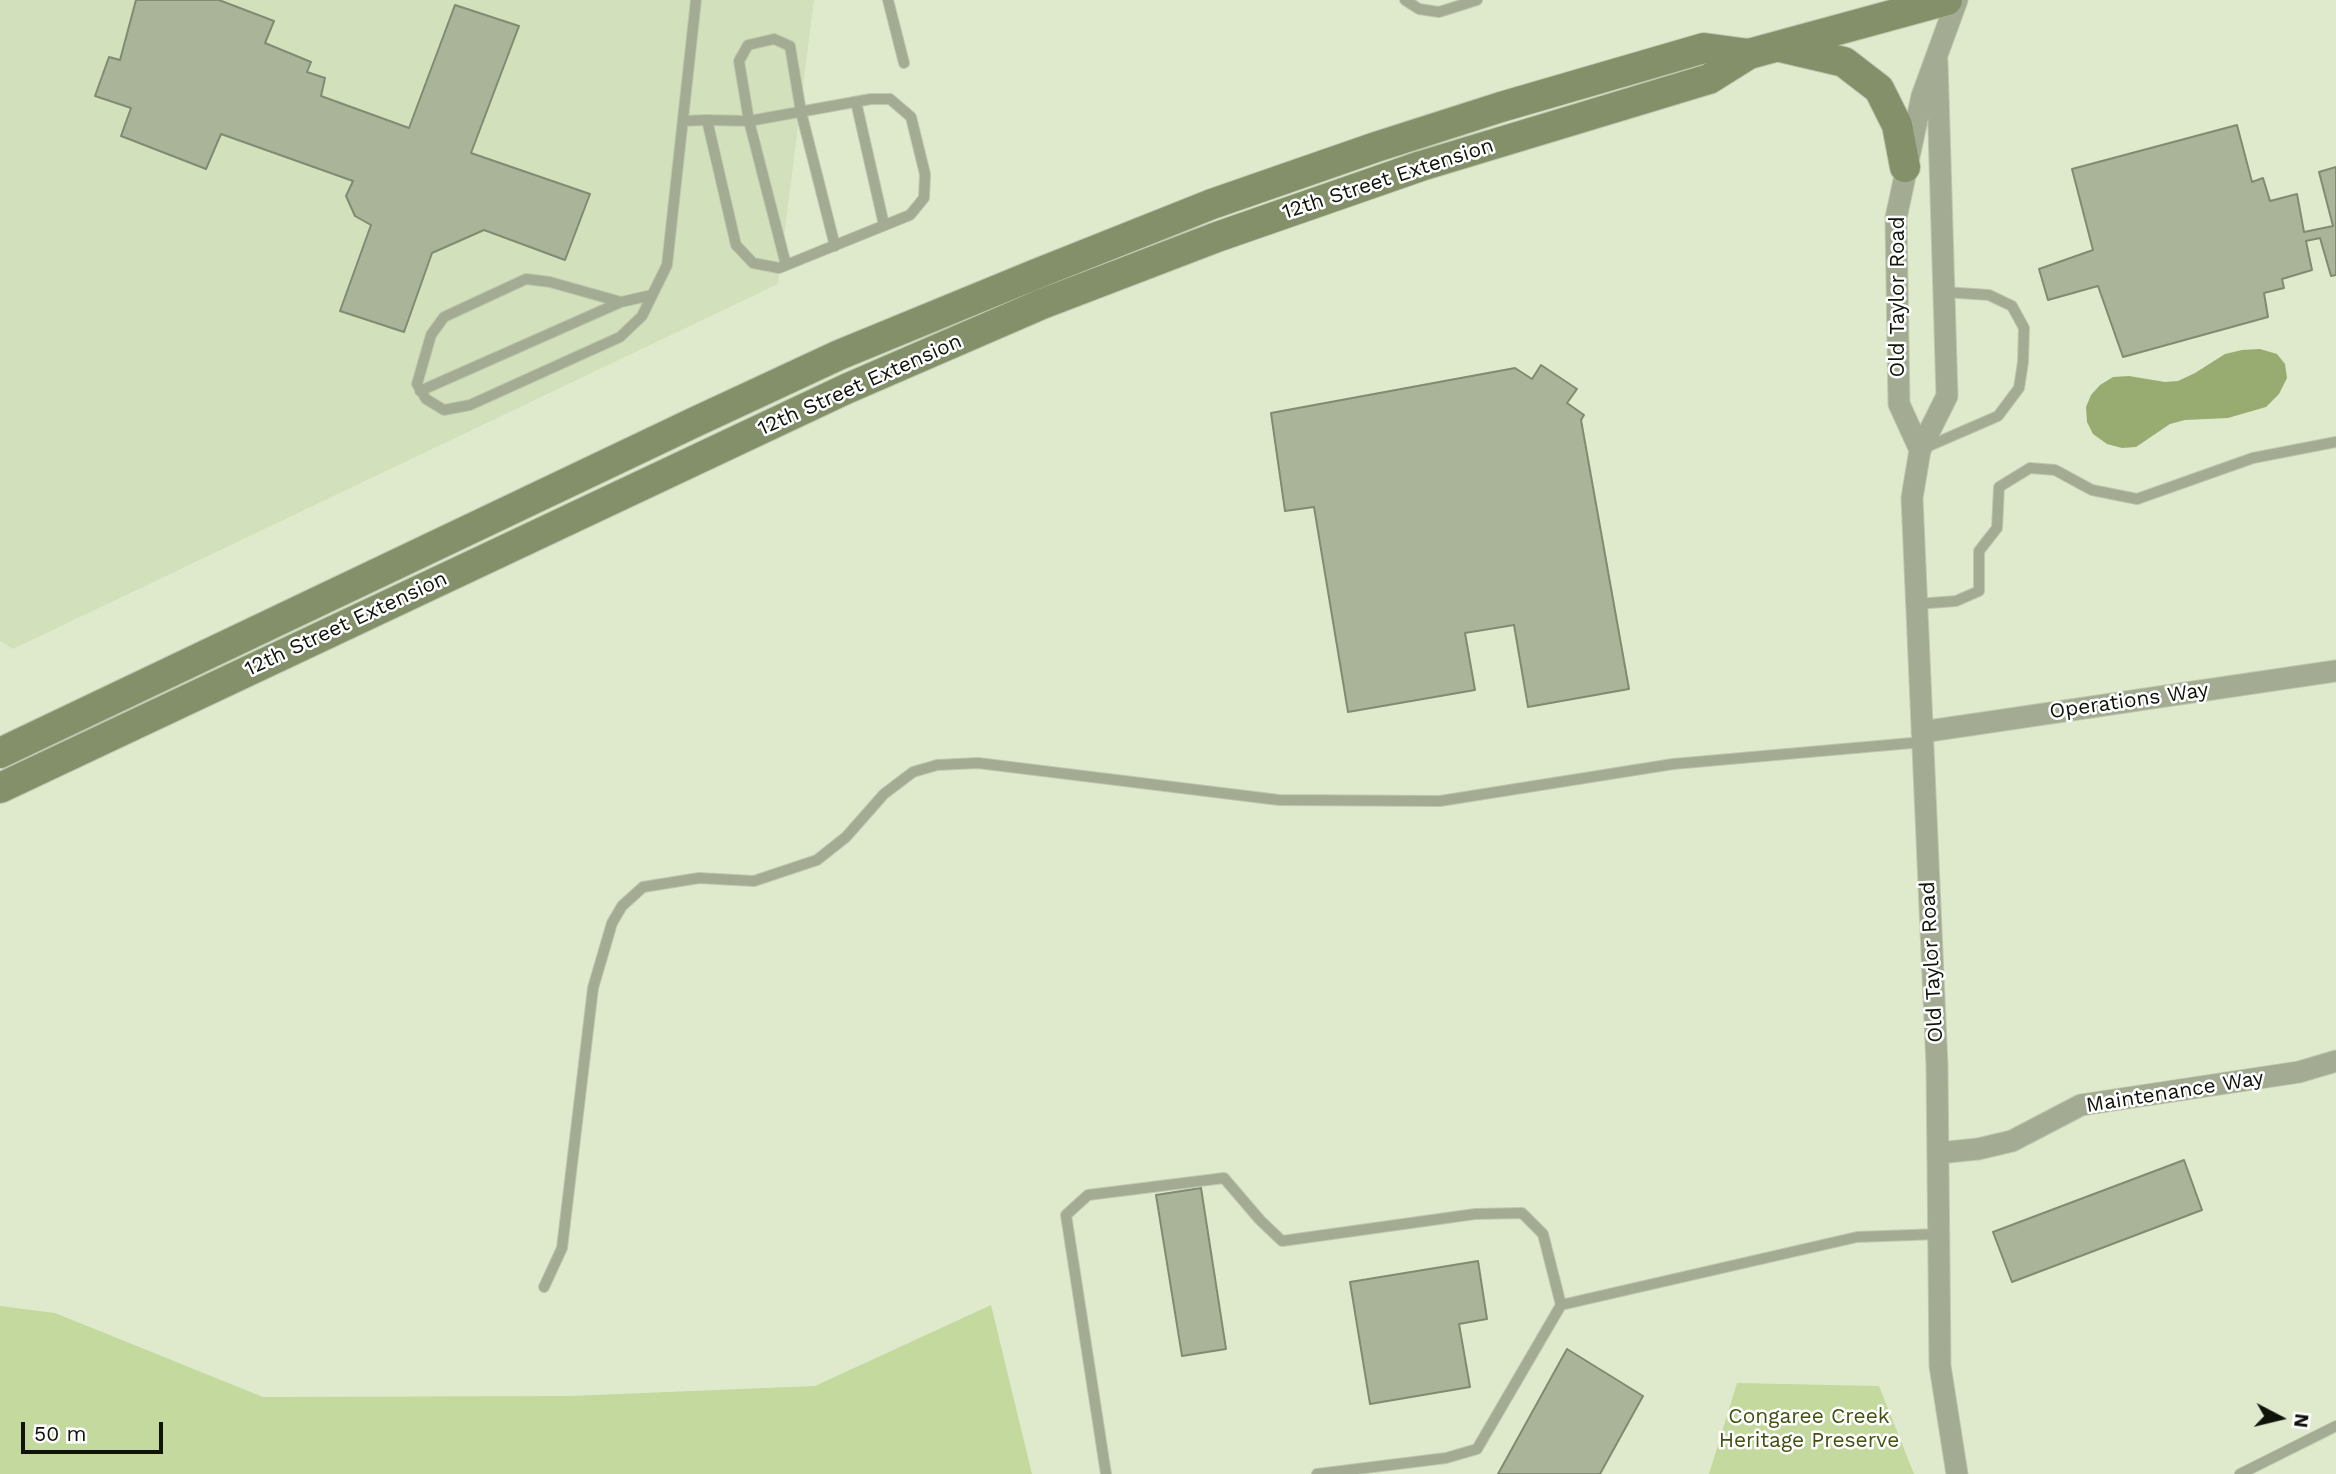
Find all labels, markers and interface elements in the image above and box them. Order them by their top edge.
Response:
street label: 12th Street Extension [1279,133,1497,225]
street label: Old Taylor Road [1885,216,1911,378]
street label: 12th Street Extension [754,329,966,441]
street label: 12th Street Extension [241,566,451,682]
street label: Operations Way [2048,677,2210,725]
street label: Old Taylor Road [1915,881,1949,1043]
street label: Maintenance Way [2084,1066,2266,1118]
north arrow [2245,1383,2315,1453]
park label: Congaree Creek Heritage Preserve [1719,1404,1899,1454]
scale bar [24,1408,166,1452]
text: N [2289,1412,2314,1429]
text: 50 m [34,1421,86,1446]

